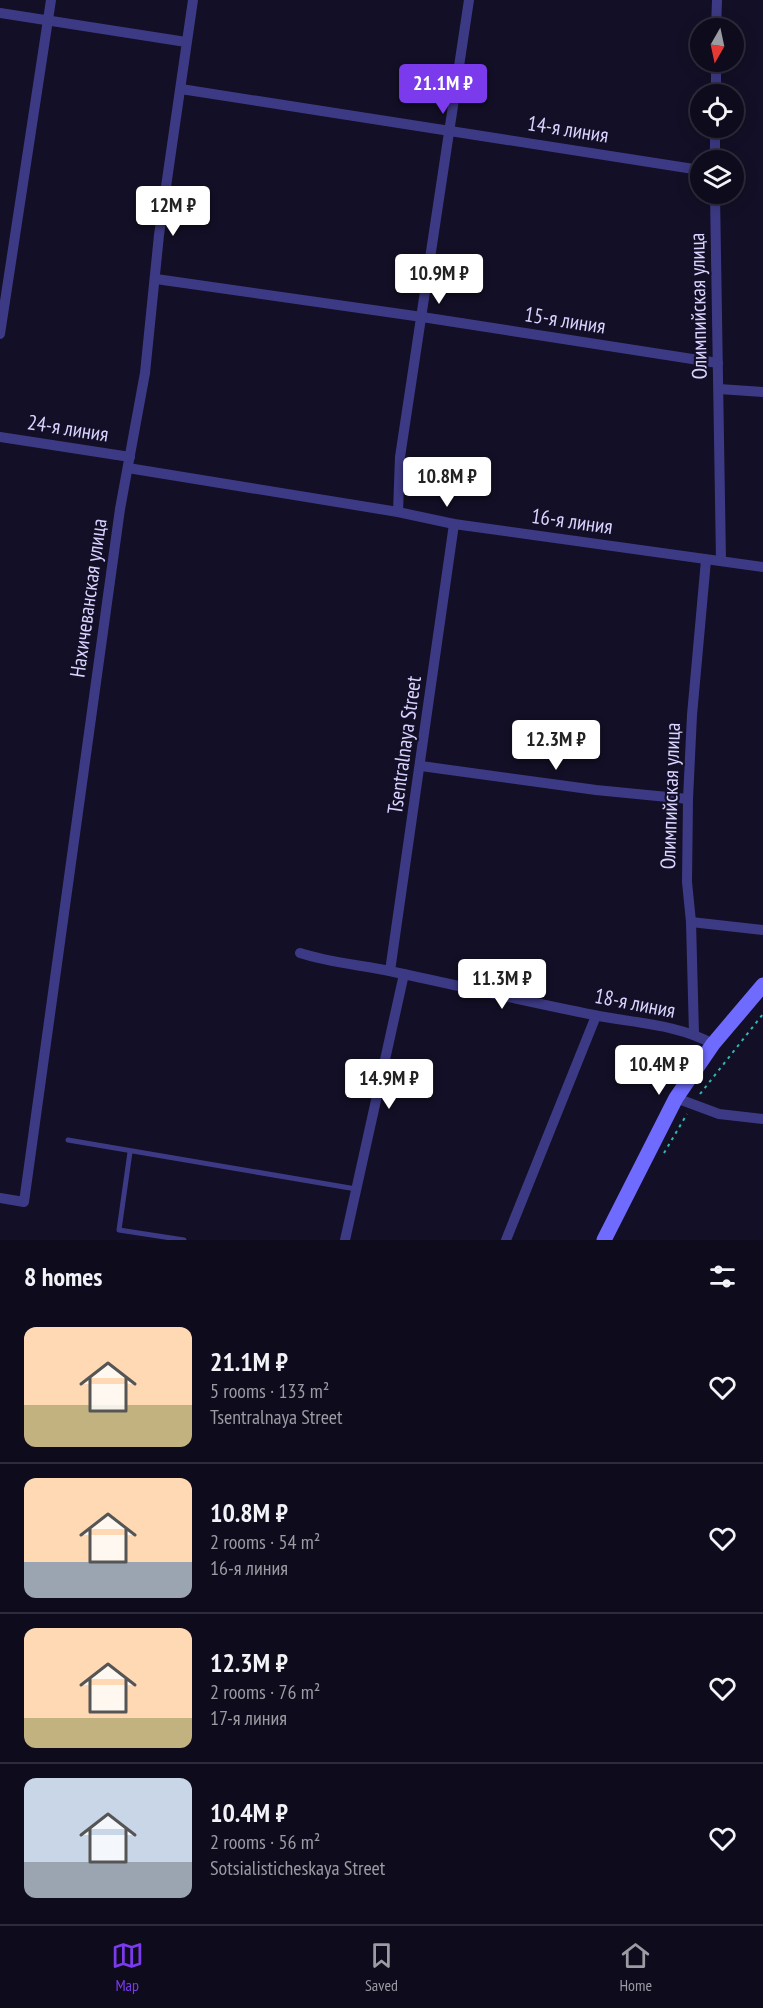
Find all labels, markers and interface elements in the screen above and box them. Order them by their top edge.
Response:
north arrow [690,18,744,72]
map controls [690,18,744,204]
pin: 21.1M ₽ [388,64,498,115]
text: 21.1M ₽ [413,70,473,96]
button: locate [690,84,744,138]
street label: 14-я линия [525,109,611,149]
button: layers [690,150,744,204]
pin: 12M ₽ [131,186,215,237]
text: 12M ₽ [150,192,196,218]
street label: Олимпийская улица [683,232,713,380]
pin: 10.9M ₽ [384,254,494,305]
text: 10.9M ₽ [409,260,469,286]
street label: 15-я линия [522,300,608,340]
street label: 24-я линия [25,408,111,448]
pin: 10.8M ₽ [392,457,502,508]
text: 10.8M ₽ [417,463,477,489]
street label: 16-я линия [530,502,614,540]
street label: Нахичеванская улица [63,517,113,679]
street label: Tsentralnaya Street [381,674,427,816]
pin: 12.3M ₽ [501,720,611,771]
street label: Олимпийская улица [654,722,686,870]
text: 12.3M ₽ [526,726,586,752]
pin: 11.3M ₽ [447,959,557,1010]
text: 11.3M ₽ [472,965,532,991]
street label: 18-я линия [592,982,678,1024]
pin: 10.4M ₽ [604,1045,714,1096]
text: 10.4M ₽ [629,1051,689,1077]
pin: 14.9M ₽ [334,1059,444,1110]
text: 14.9M ₽ [359,1065,419,1091]
text: 8 homes [24,1260,102,1293]
icon: filters [706,1260,739,1293]
text: 21.1M ₽ [210,1345,288,1378]
icon: home [72,1351,144,1423]
icon: heart [706,1371,739,1404]
text: 5 rooms · 133 m² [210,1378,329,1404]
text: Tsentralnaya Street [210,1404,343,1430]
text: 10.8M ₽ [210,1496,288,1529]
icon: home [72,1502,144,1574]
icon: heart [706,1522,739,1555]
text: 2 rooms · 54 m² [210,1529,320,1555]
text: 16-я линия [210,1555,288,1581]
text: 12.3M ₽ [210,1646,288,1679]
icon: home [72,1652,144,1724]
icon: heart [706,1672,739,1705]
text: 2 rooms · 76 m² [210,1679,320,1705]
text: 17-я линия [210,1705,287,1731]
text: 10.4M ₽ [210,1796,288,1829]
icon: home [72,1802,144,1874]
icon: heart [706,1822,739,1855]
text: 2 rooms · 56 m² [210,1829,320,1855]
text: Sotsialisticheskaya Street [210,1855,385,1881]
tab: Map [111,1939,144,1995]
tab: Saved [365,1939,398,1995]
tab: Home [619,1939,652,1995]

